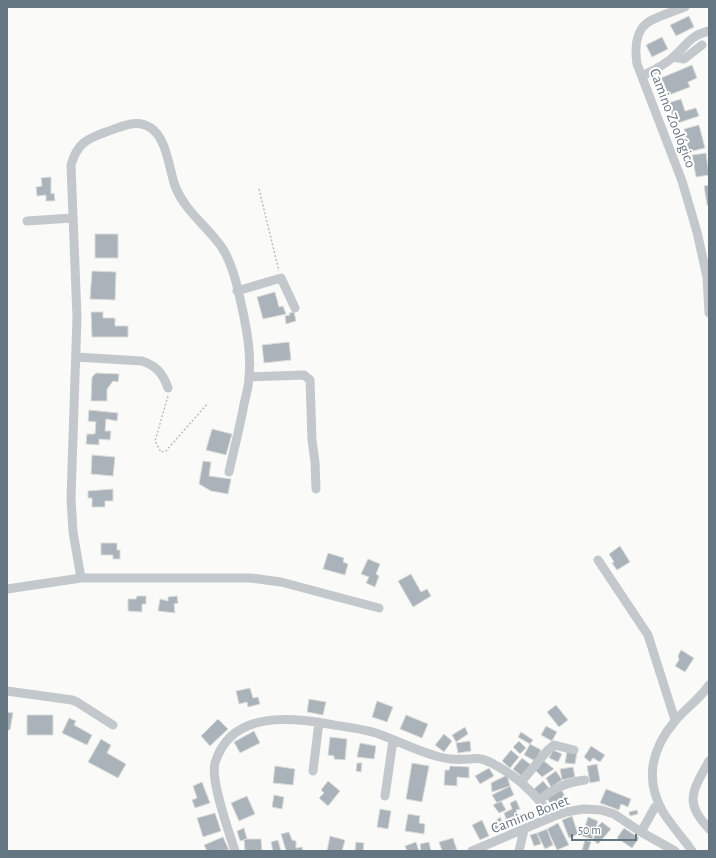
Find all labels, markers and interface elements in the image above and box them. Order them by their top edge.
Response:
street label: Camino Zoológico [647,66,698,170]
street label: Camino Bonet [489,793,572,836]
scale bar [572,816,636,842]
text: 50 m [578,824,601,836]

